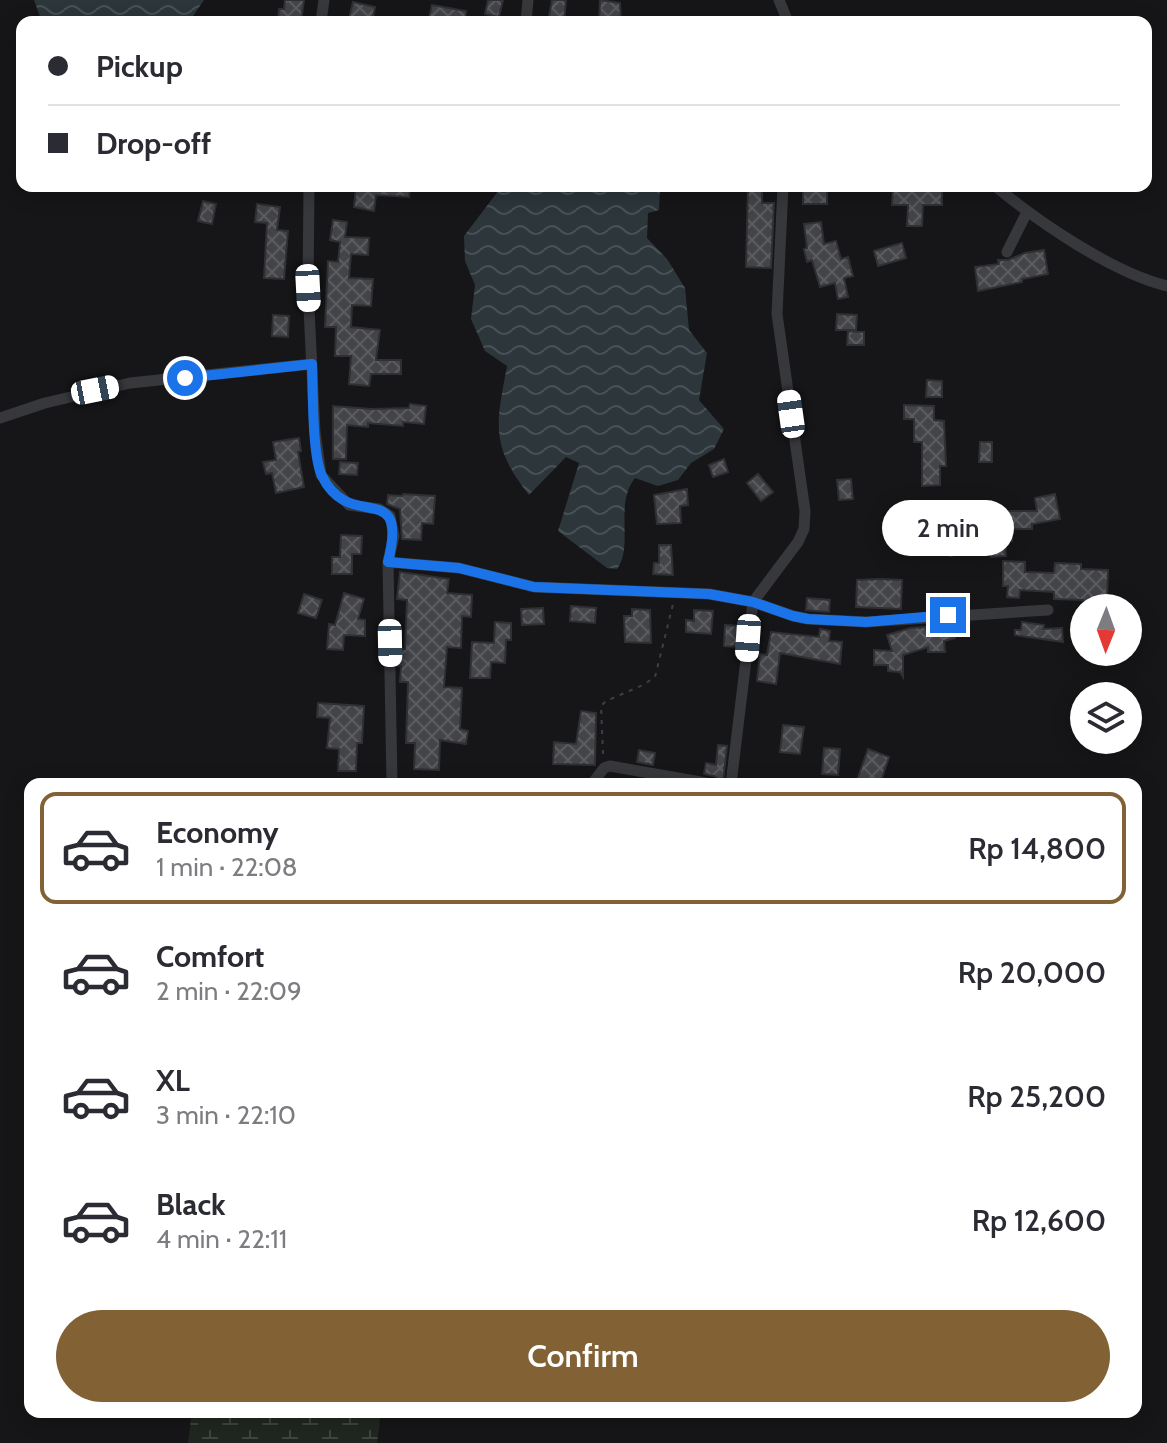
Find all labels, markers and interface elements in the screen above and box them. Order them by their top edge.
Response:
text: Pickup [96,48,183,85]
text: Drop-off [96,125,211,162]
car [295,263,321,313]
route start [167,360,203,396]
car [69,374,121,406]
car [776,389,806,439]
callout: 2 min [882,499,1014,555]
text: 2 min [917,512,979,544]
north arrow [1070,594,1142,666]
map controls [1070,594,1142,754]
route end [930,597,966,633]
car [734,613,762,663]
car [378,619,402,667]
button: layers [1070,682,1142,754]
icon: car [60,812,132,884]
text: Economy [156,814,279,851]
text: Rp 14,800 [968,830,1106,867]
text: 1 min · 22:08 [156,851,298,883]
icon: car [60,936,132,1008]
text: Comfort [156,938,264,975]
text: Rp 20,000 [958,954,1106,991]
text: 2 min · 22:09 [156,975,302,1007]
icon: car [60,1060,132,1132]
text: XL [156,1062,190,1099]
text: Rp 25,200 [967,1078,1106,1115]
text: 3 min · 22:10 [156,1099,296,1131]
icon: car [60,1184,132,1256]
text: Black [156,1186,226,1223]
text: Rp 12,600 [972,1202,1106,1239]
text: 4 min · 22:11 [156,1223,287,1255]
button: Confirm [56,1310,1110,1402]

